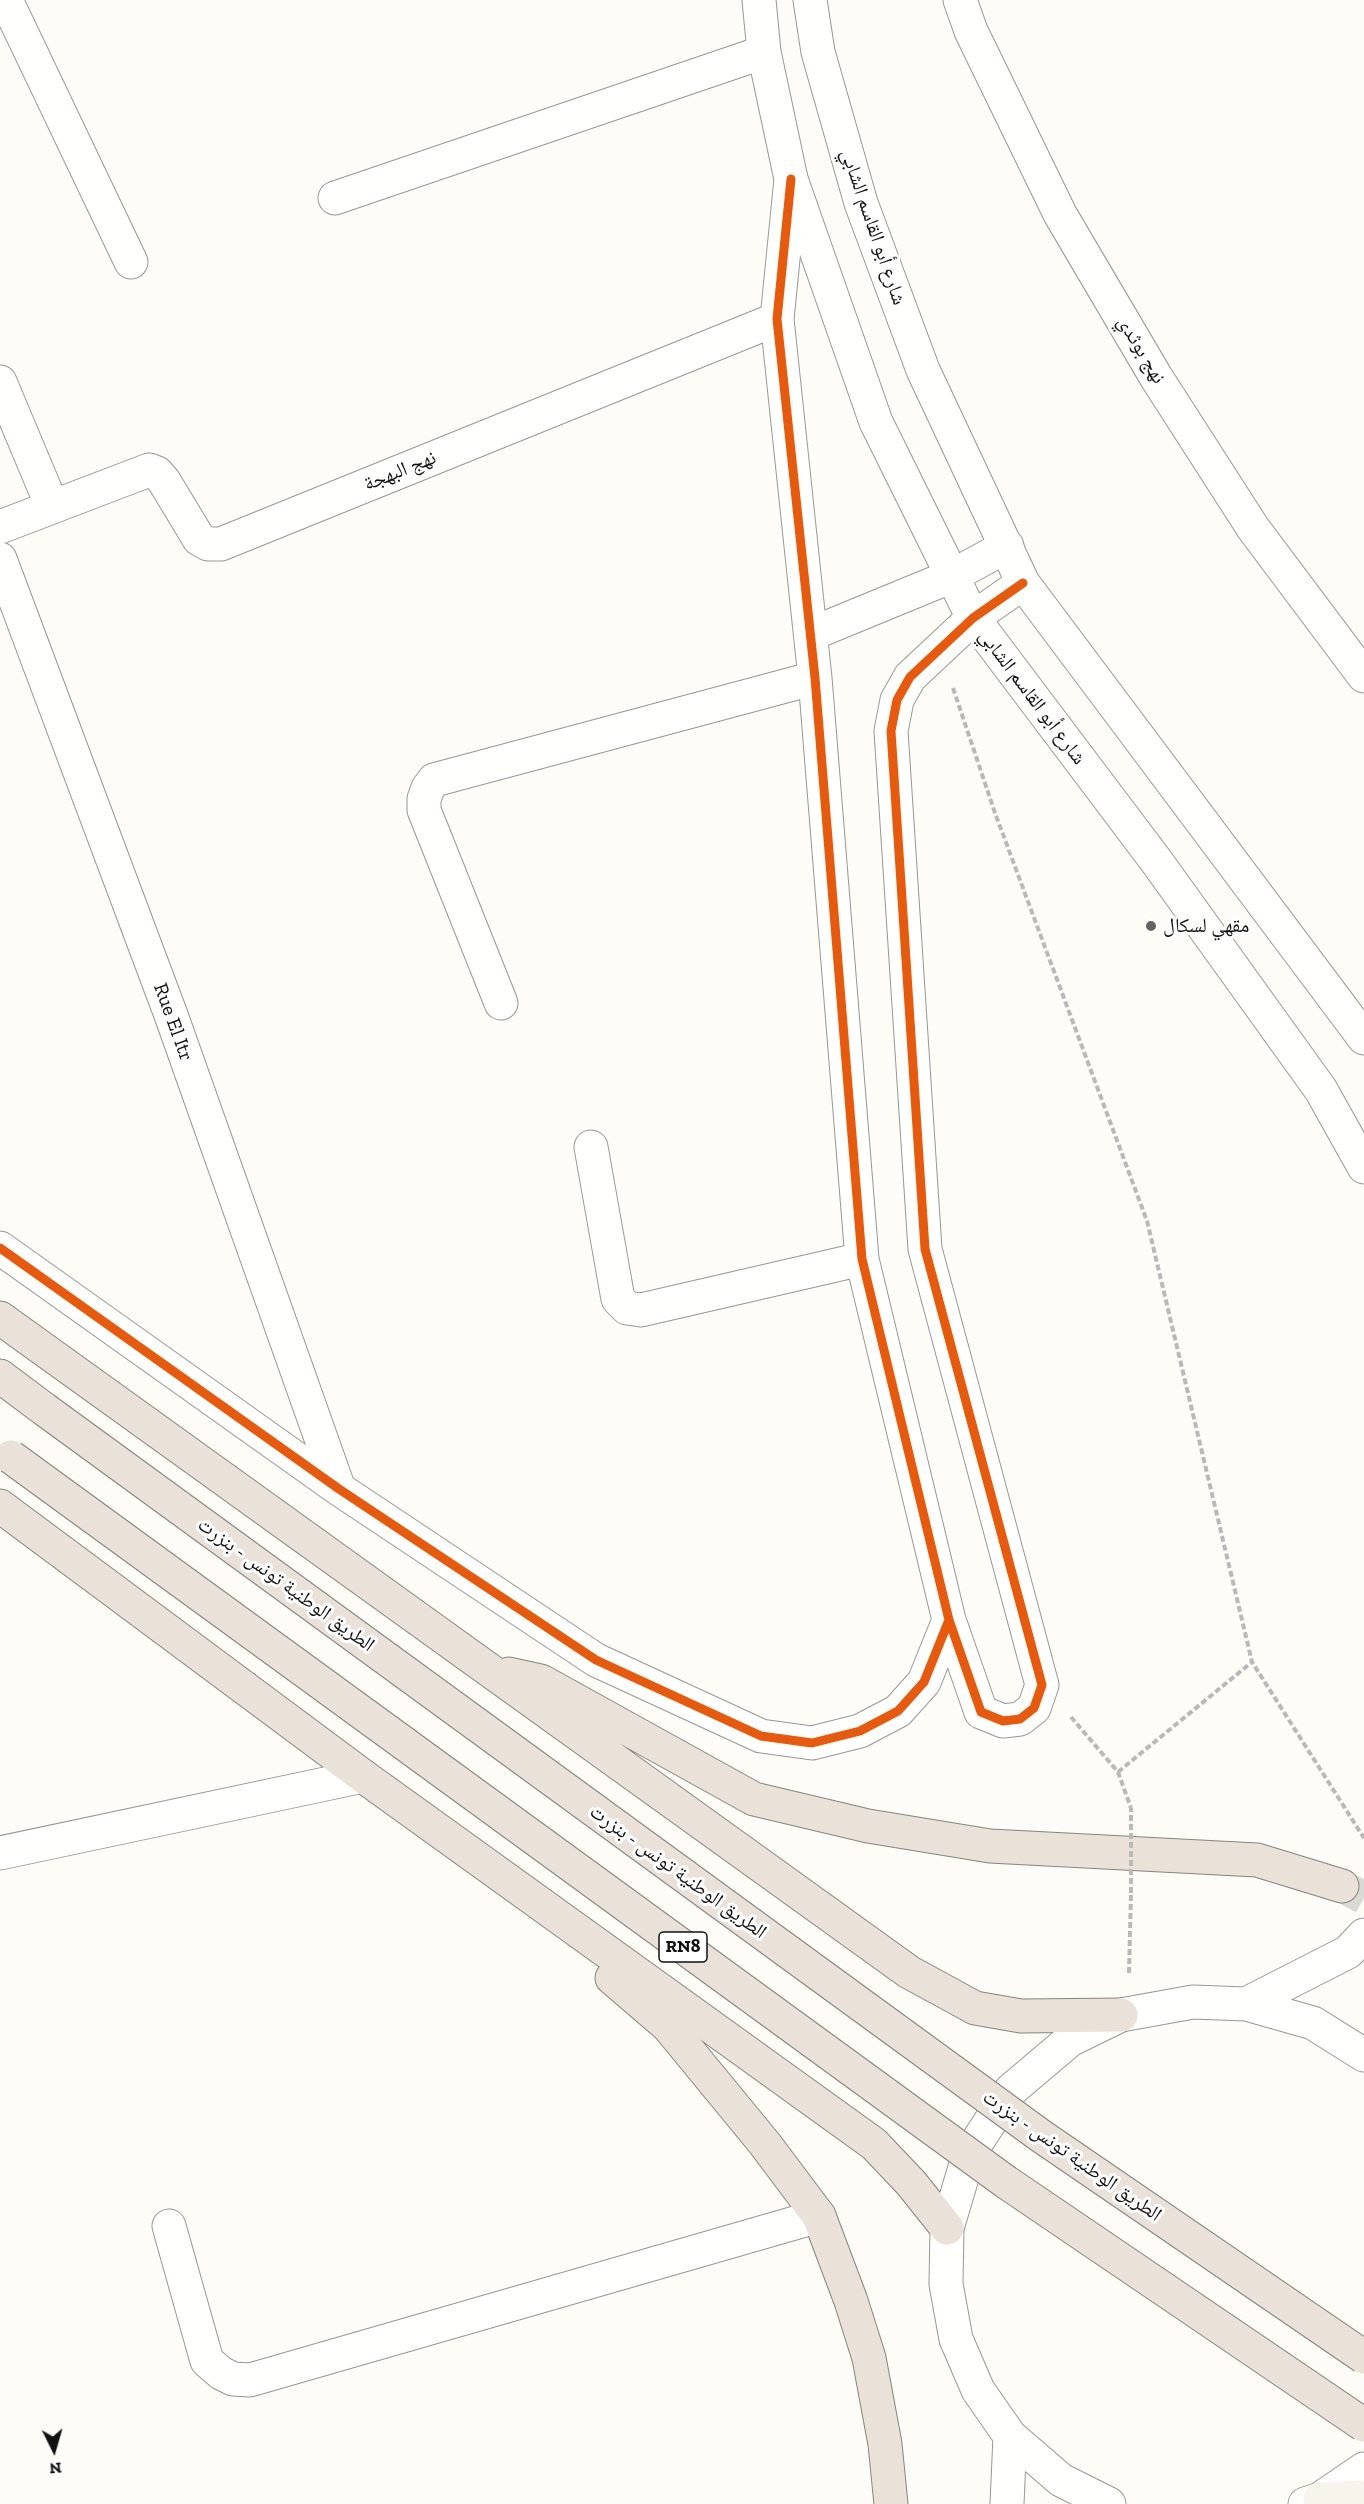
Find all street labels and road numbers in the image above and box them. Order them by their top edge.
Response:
street label: شارع أبو القاسم الشابي [835,146,911,308]
street label: نهج بوثدي [1112,312,1170,388]
street label: نهج البهجة [360,446,440,496]
street label: شارع أبو القاسم الشابي [973,625,1091,769]
street label: Rue El Itr [148,980,198,1064]
street label: الطريق الوطنية تونس - بنزرت [193,1513,379,1657]
street label: الطريق الوطنية تونس - بنزرت [585,1800,771,1944]
road number: RN8 [659,1932,707,1962]
street label: الطريق الوطنية تونس - بنزرت [978,2085,1166,2227]

